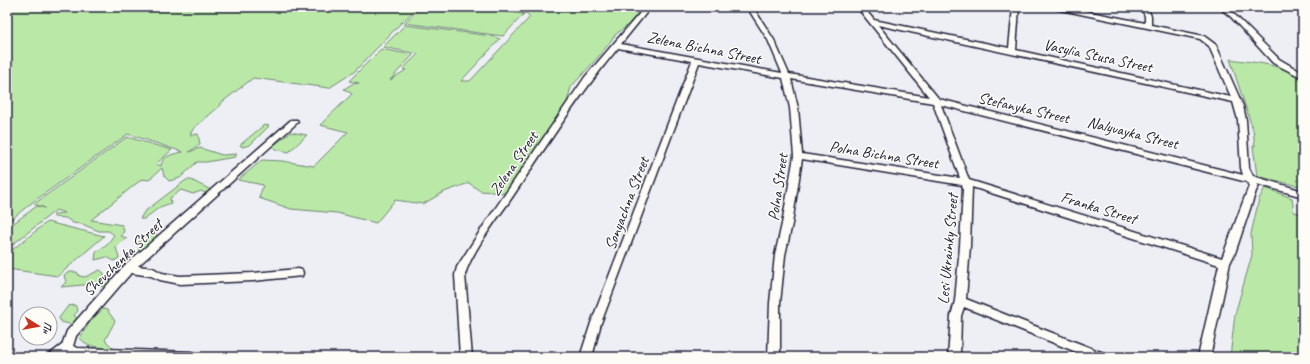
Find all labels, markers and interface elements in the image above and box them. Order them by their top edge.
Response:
street label: Zelena Bichna Street [645,27,764,69]
street label: Vasylia Stusa Street [1042,35,1156,78]
street label: Stefanyka Street [976,88,1073,129]
street label: Nalyvayka Street [1085,112,1182,154]
street label: Zelena Street [485,126,544,199]
street label: Polna Bichna Street [828,137,941,174]
street label: Polna Street [763,151,793,222]
street label: Sonyachna Street [600,152,654,253]
street label: Franka Street [1059,187,1141,230]
street label: Lesi Ukrainky Street [933,191,963,305]
street label: Shevchenka Street [79,213,169,301]
north arrow [18,306,58,346]
text: Пн [40,321,56,336]

